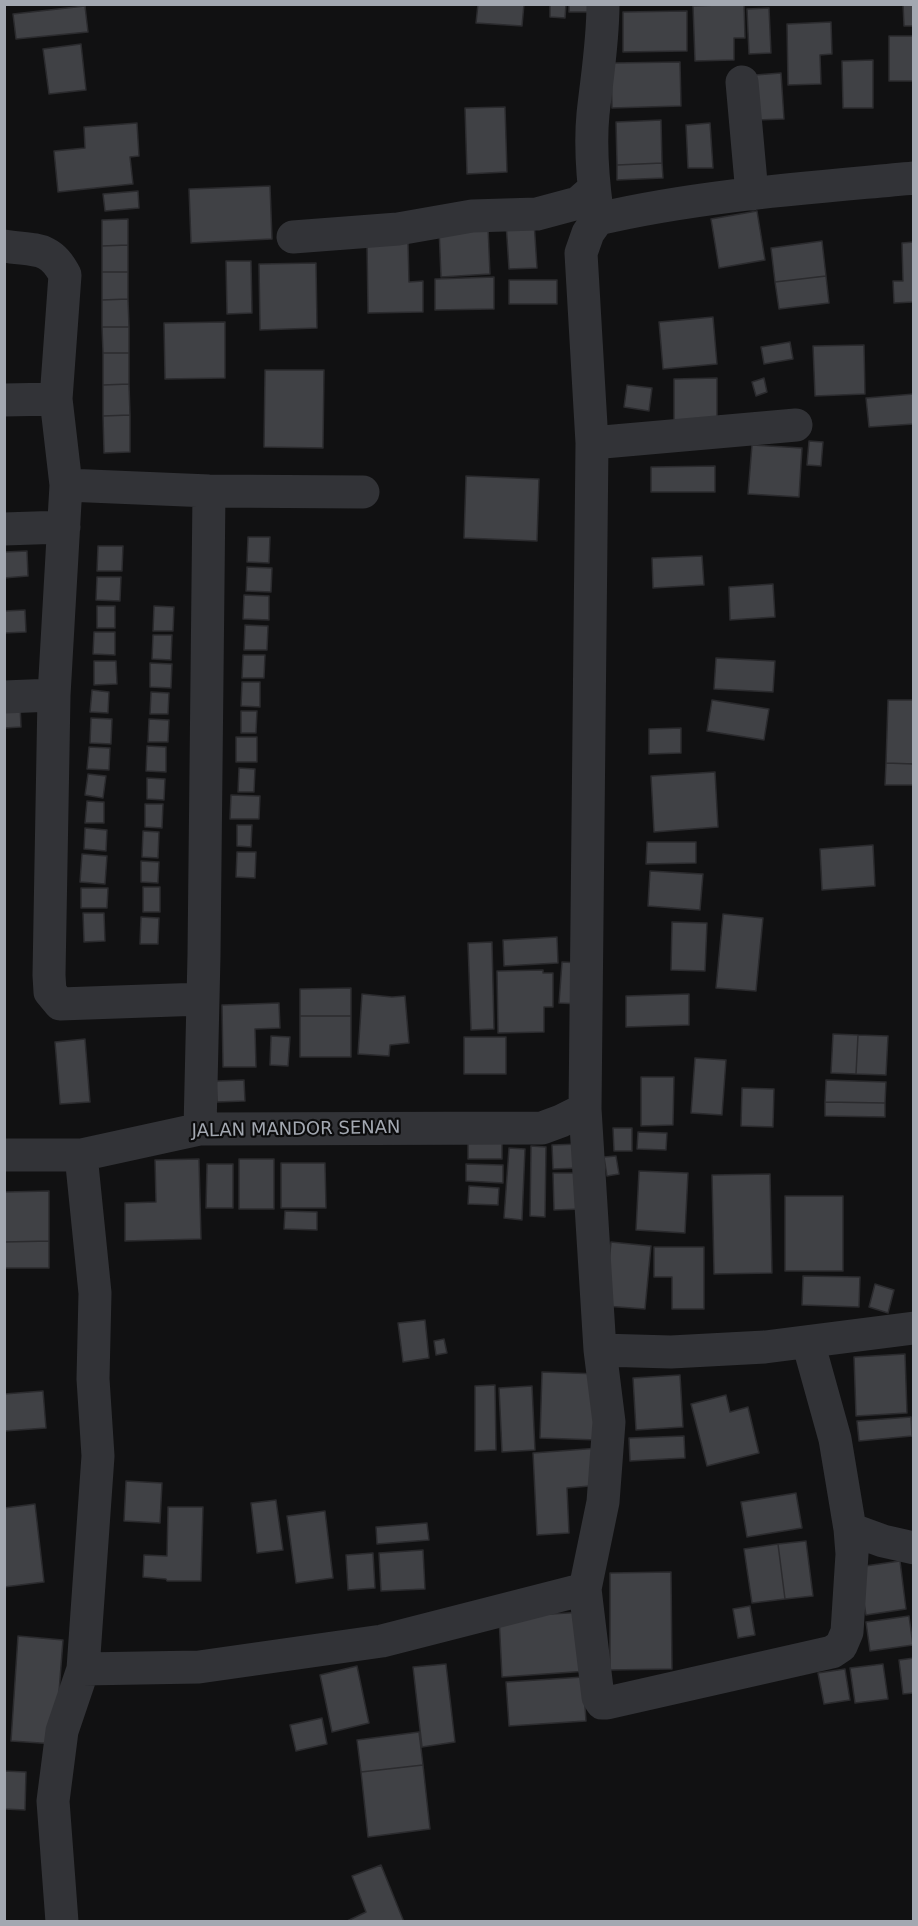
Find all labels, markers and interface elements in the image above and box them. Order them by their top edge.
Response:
street label: JALAN MANDOR SENAN [191,1117,401,1143]

